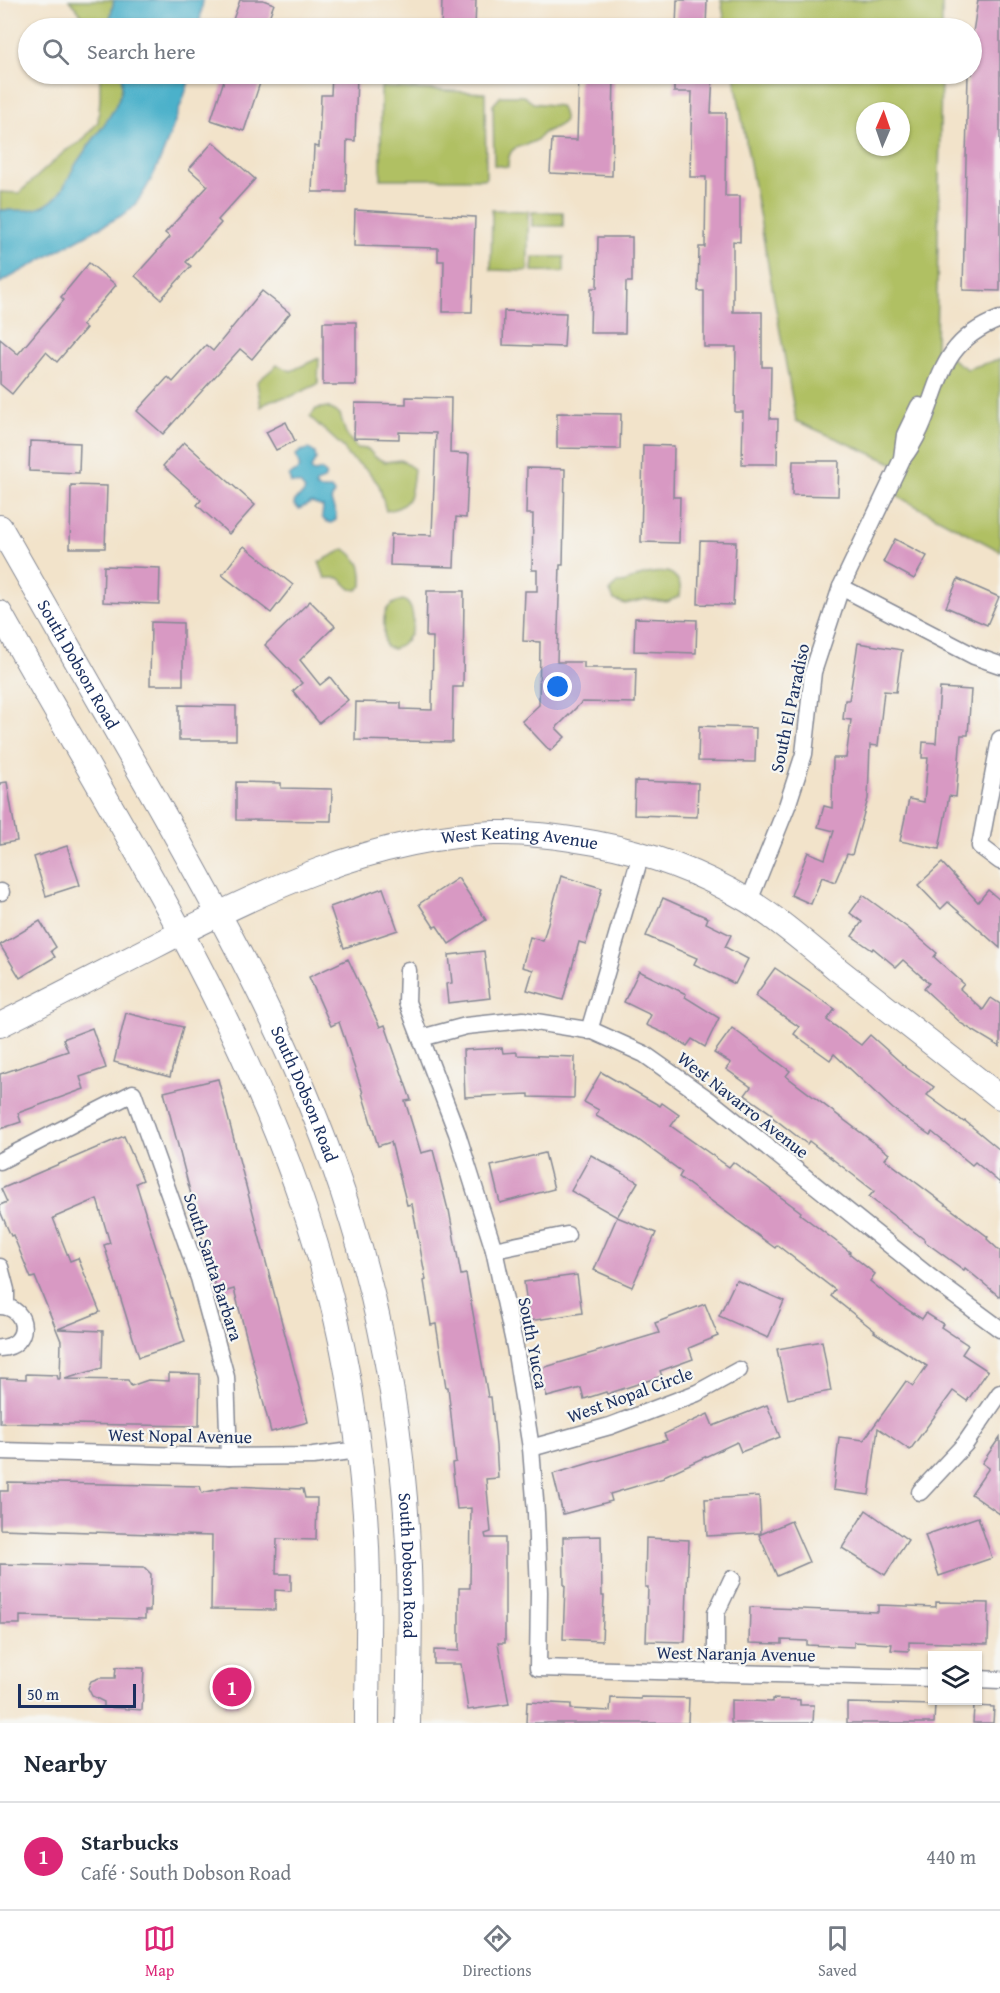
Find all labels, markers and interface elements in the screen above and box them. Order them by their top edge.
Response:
search box [18,18,982,84]
icon: search [39,35,72,68]
text: Search here [87,35,196,67]
north arrow [856,102,910,156]
street label: South Dobson Road [31,594,126,734]
street label: South El Paradiso [763,641,816,775]
your location [543,672,572,701]
street label: West Keating Avenue [439,819,600,856]
street label: South Dobson Road [264,1021,345,1166]
street label: West Navarro Avenue [672,1045,815,1165]
street label: South Santa Barbara [177,1189,250,1345]
street label: South Yucca [511,1295,556,1392]
street label: West Nopal Circle [563,1359,696,1430]
street label: West Nopal Avenue [108,1421,252,1450]
street label: South Dobson Road [391,1492,424,1639]
street label: West Naranja Avenue [656,1639,816,1668]
map controls [928,1651,982,1705]
button: layers [928,1651,982,1705]
pin: 1 [212,1664,252,1710]
scale bar [18,1681,136,1708]
text: 50 m [27,1682,59,1706]
text: Nearby [24,1743,107,1782]
text: Starbucks [81,1826,179,1858]
text: 1 [38,1842,49,1871]
text: 440 m [926,1842,976,1871]
text: Café · South Dobson Road [81,1858,291,1887]
tab: Map [143,1922,176,1982]
tab: Directions [463,1922,532,1982]
tab: Saved [818,1922,857,1982]

